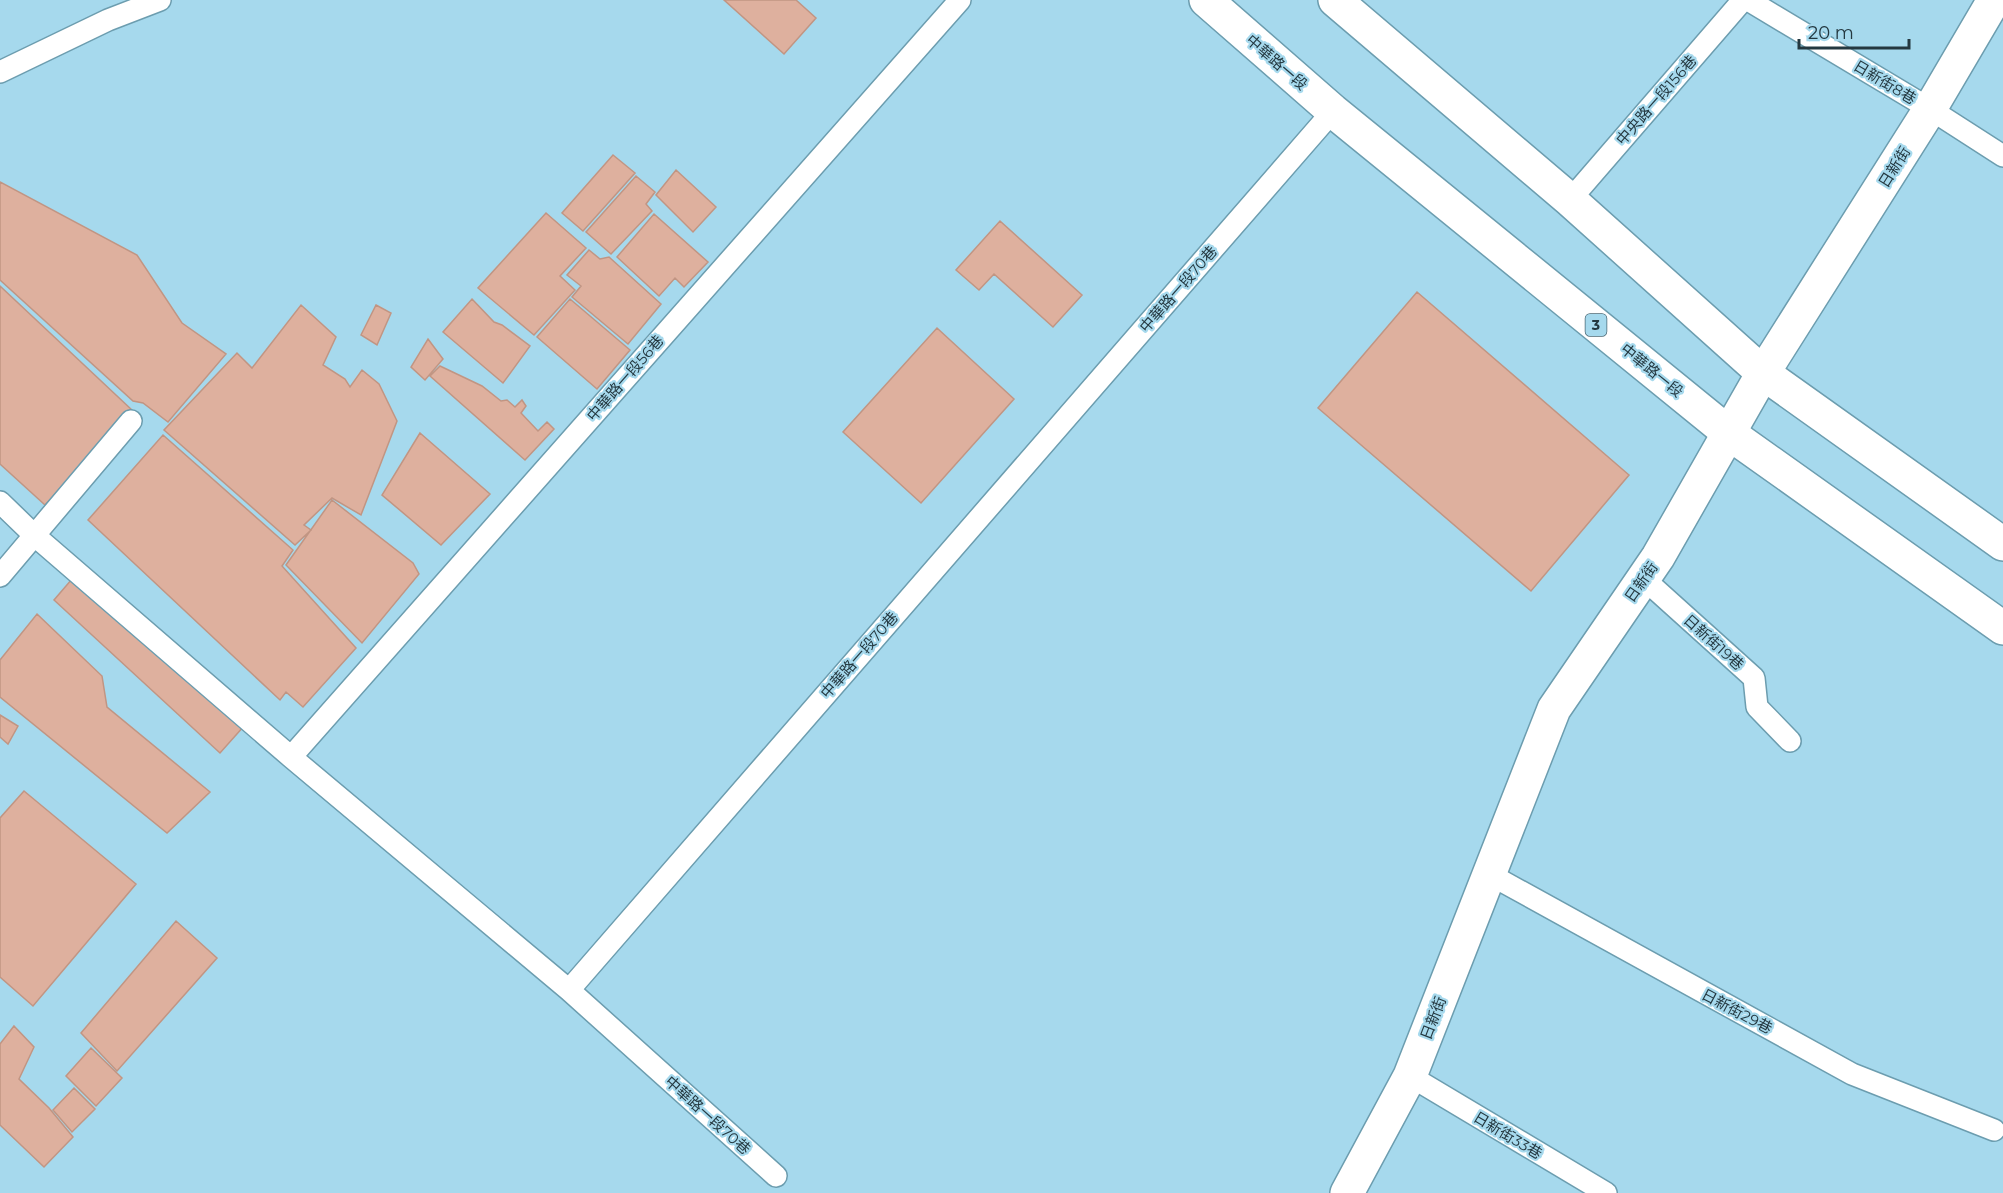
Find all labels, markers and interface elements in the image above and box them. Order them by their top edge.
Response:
scale bar [1799,12,1908,50]
text: 20 m [1808,22,1854,44]
street label: 中華路一段 [1242,30,1312,94]
street label: 中央路一段156巷 [1612,51,1700,149]
street label: 日新街8巷 [1850,56,1920,108]
street label: 日新街 [1874,143,1914,191]
street label: 中華路一段70巷 [1135,242,1221,336]
road number: 3 [1586,314,1606,336]
street label: 中華路一段56巷 [583,331,667,425]
street label: 中華路一段 [1617,339,1687,401]
street label: 日新街 [1620,558,1662,606]
street label: 中華路一段70巷 [816,608,902,702]
street label: 日新街19巷 [1680,610,1748,674]
street label: 日新街29巷 [1698,984,1776,1038]
street label: 日新街 [1416,994,1450,1042]
street label: 中華路一段70巷 [661,1072,755,1158]
street label: 日新街33巷 [1470,1107,1546,1163]

